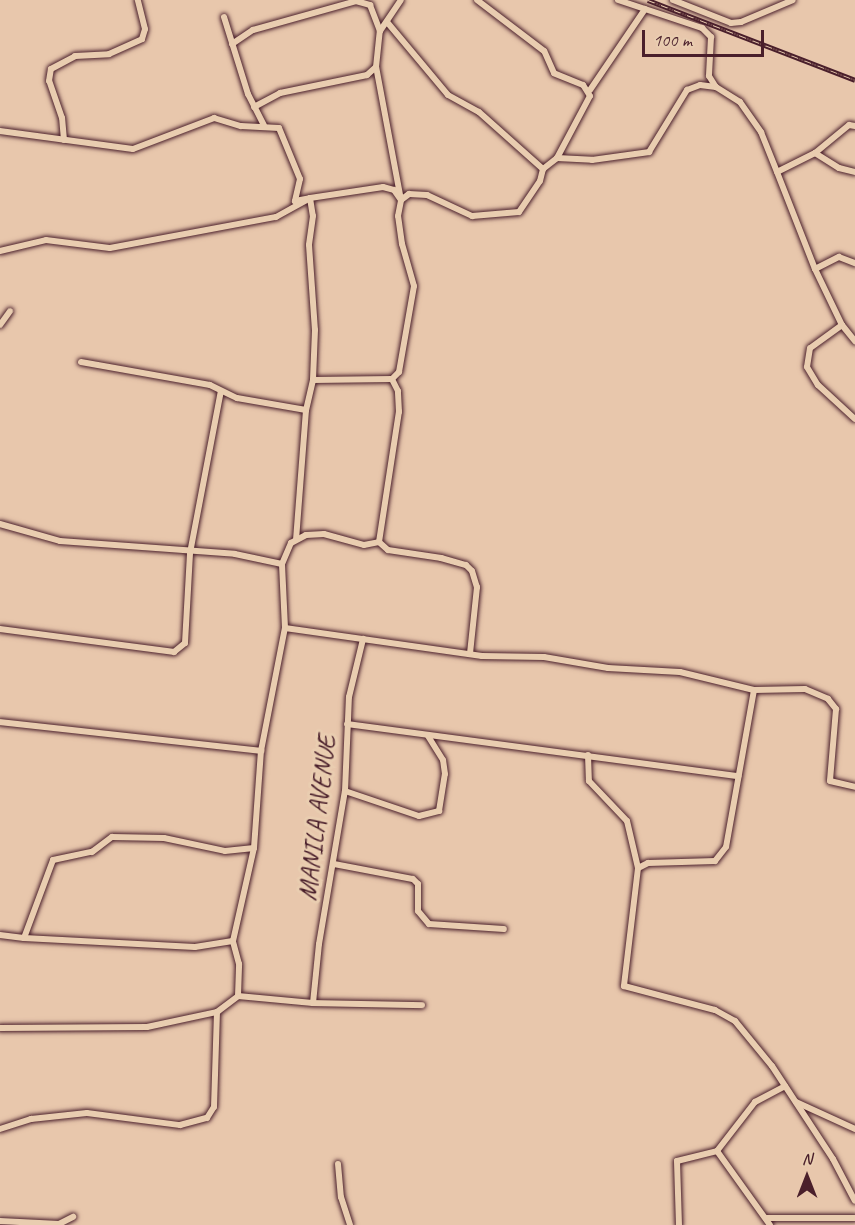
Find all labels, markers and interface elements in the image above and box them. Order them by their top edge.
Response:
scale bar [645,18,766,56]
text: 100 m [653,29,692,51]
street label: MANILA AVENUE [291,734,343,902]
north arrow [777,1147,837,1207]
text: N [802,1149,812,1169]

